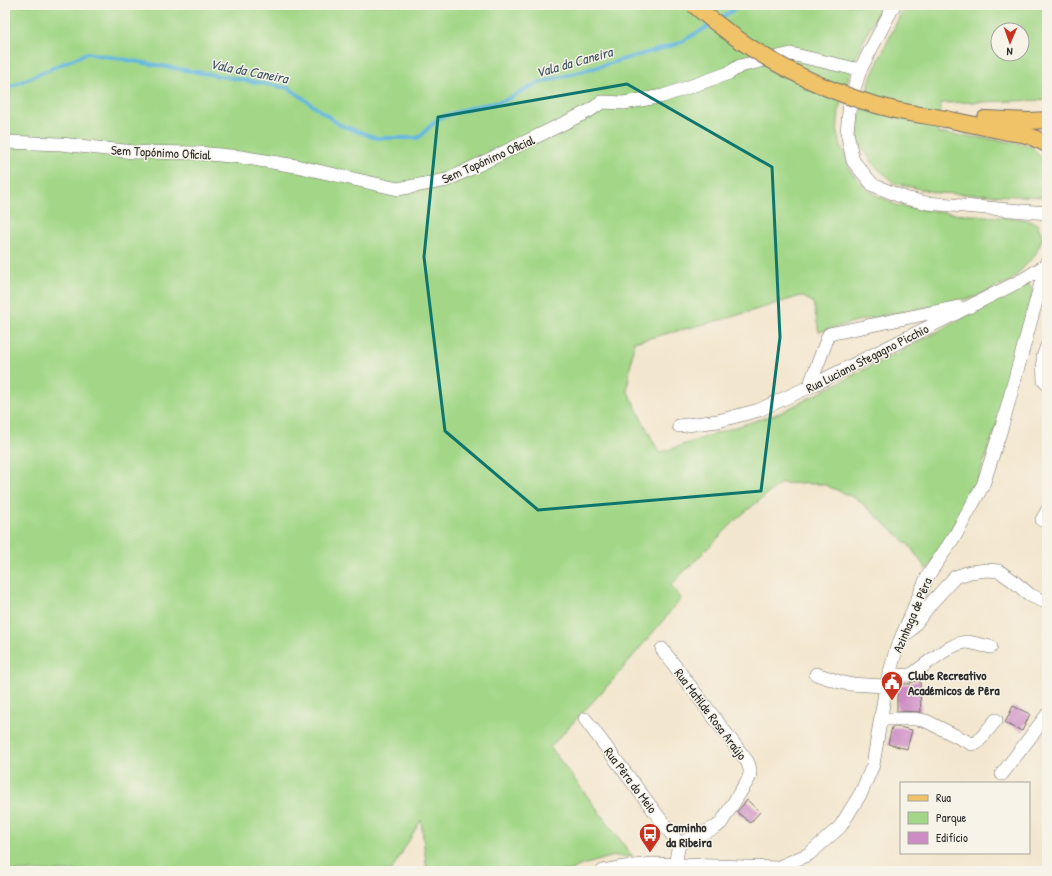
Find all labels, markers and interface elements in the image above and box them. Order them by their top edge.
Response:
north arrow [990,22,1030,62]
water label: Vala da Caneira [533,41,616,82]
text: N [1006,45,1013,59]
water label: Vala da Caneira [208,54,291,88]
street label: Sem Topónimo Oficial [439,130,538,188]
street label: Sem Topónimo Oficial [111,140,212,164]
street label: Rua Luciana Stegagno Picchio [803,319,931,397]
street label: Azinhaga de Pêra [888,575,936,655]
street label: Rua Matilde Rosa Araújo [671,665,751,763]
place label: Clube Recreativo Académicos de Pêra [908,666,1000,699]
public building icon: Clube Recreativo Académicos de Pêra [879,669,905,702]
street label: Rua Pêra do Meio [600,743,662,817]
legend [900,782,1030,854]
text: Rua [936,789,951,806]
text: Parque [936,809,966,826]
place label: Caminho da Ribeira [666,818,712,851]
bus stop icon: Caminho da Ribeira [637,821,663,854]
text: Edifício [936,829,968,846]

